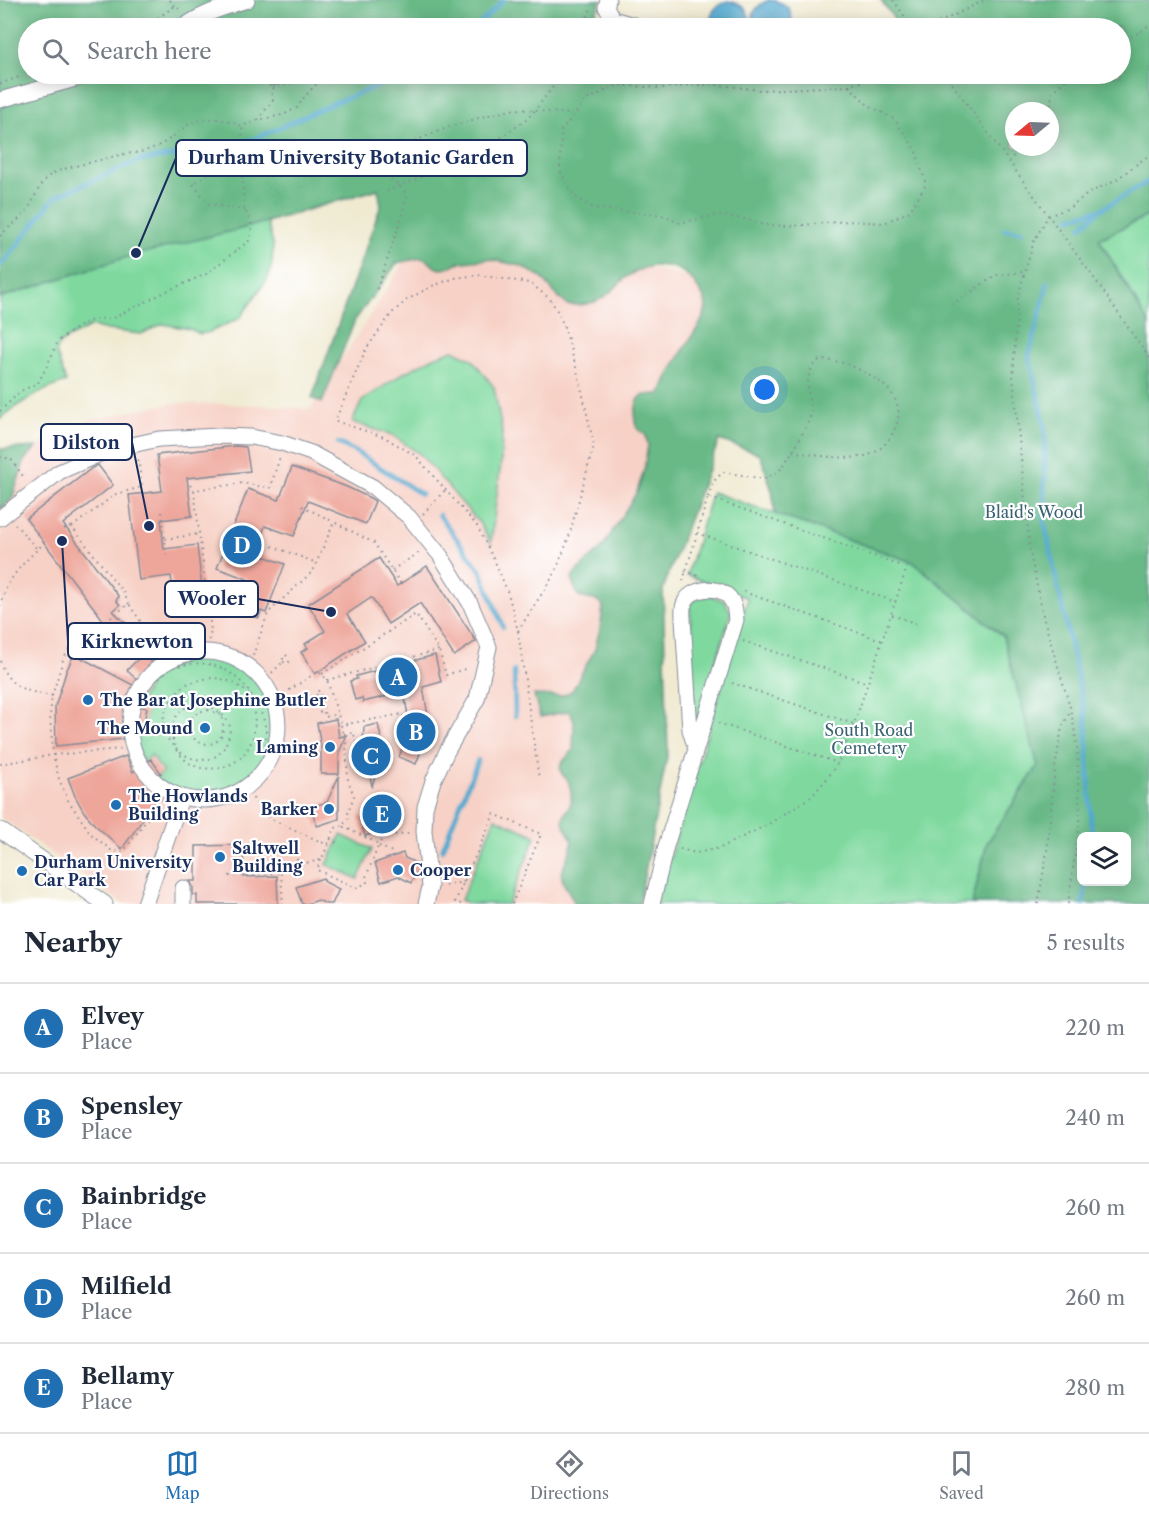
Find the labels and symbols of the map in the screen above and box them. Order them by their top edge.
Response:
north arrow [1005,102,1059,156]
callout: Durham University Botanic Garden [176,140,527,176]
text: Durham University Botanic Garden [188,147,515,169]
your location [750,375,779,404]
callout: Dilston [41,424,132,460]
text: Dilston [52,432,120,454]
park label: Blaid's Wood [985,502,1083,522]
pin: D [222,522,262,568]
callout: Wooler [165,581,258,617]
text: Wooler [177,588,247,610]
callout: Kirknewton [68,623,205,659]
text: Kirknewton [81,631,194,653]
pin: A [378,654,418,700]
place label: The Bar at Josephine Butler [100,690,327,710]
marker: The Bar at Josephine Butler [81,693,95,707]
pin: B [396,710,436,754]
place label: The Mound [97,718,193,738]
park label: South Road Cemetery [825,720,914,758]
marker: The Mound [198,721,212,735]
pin: C [352,734,391,778]
place label: Laming [256,737,319,757]
marker: Laming [323,740,337,754]
place label: The Howlands Building [128,786,248,824]
pin: E [362,792,401,836]
marker: The Howlands Building [109,798,123,812]
place label: Barker [261,799,317,819]
marker: Barker [322,802,336,816]
place label: Saltwell Building [232,838,303,876]
marker: Saltwell Building [213,850,227,864]
place label: Durham University Car Park [34,852,193,890]
place label: Cooper [410,860,471,880]
marker: Cooper [391,863,405,877]
marker: Durham University Car Park [15,864,29,878]

